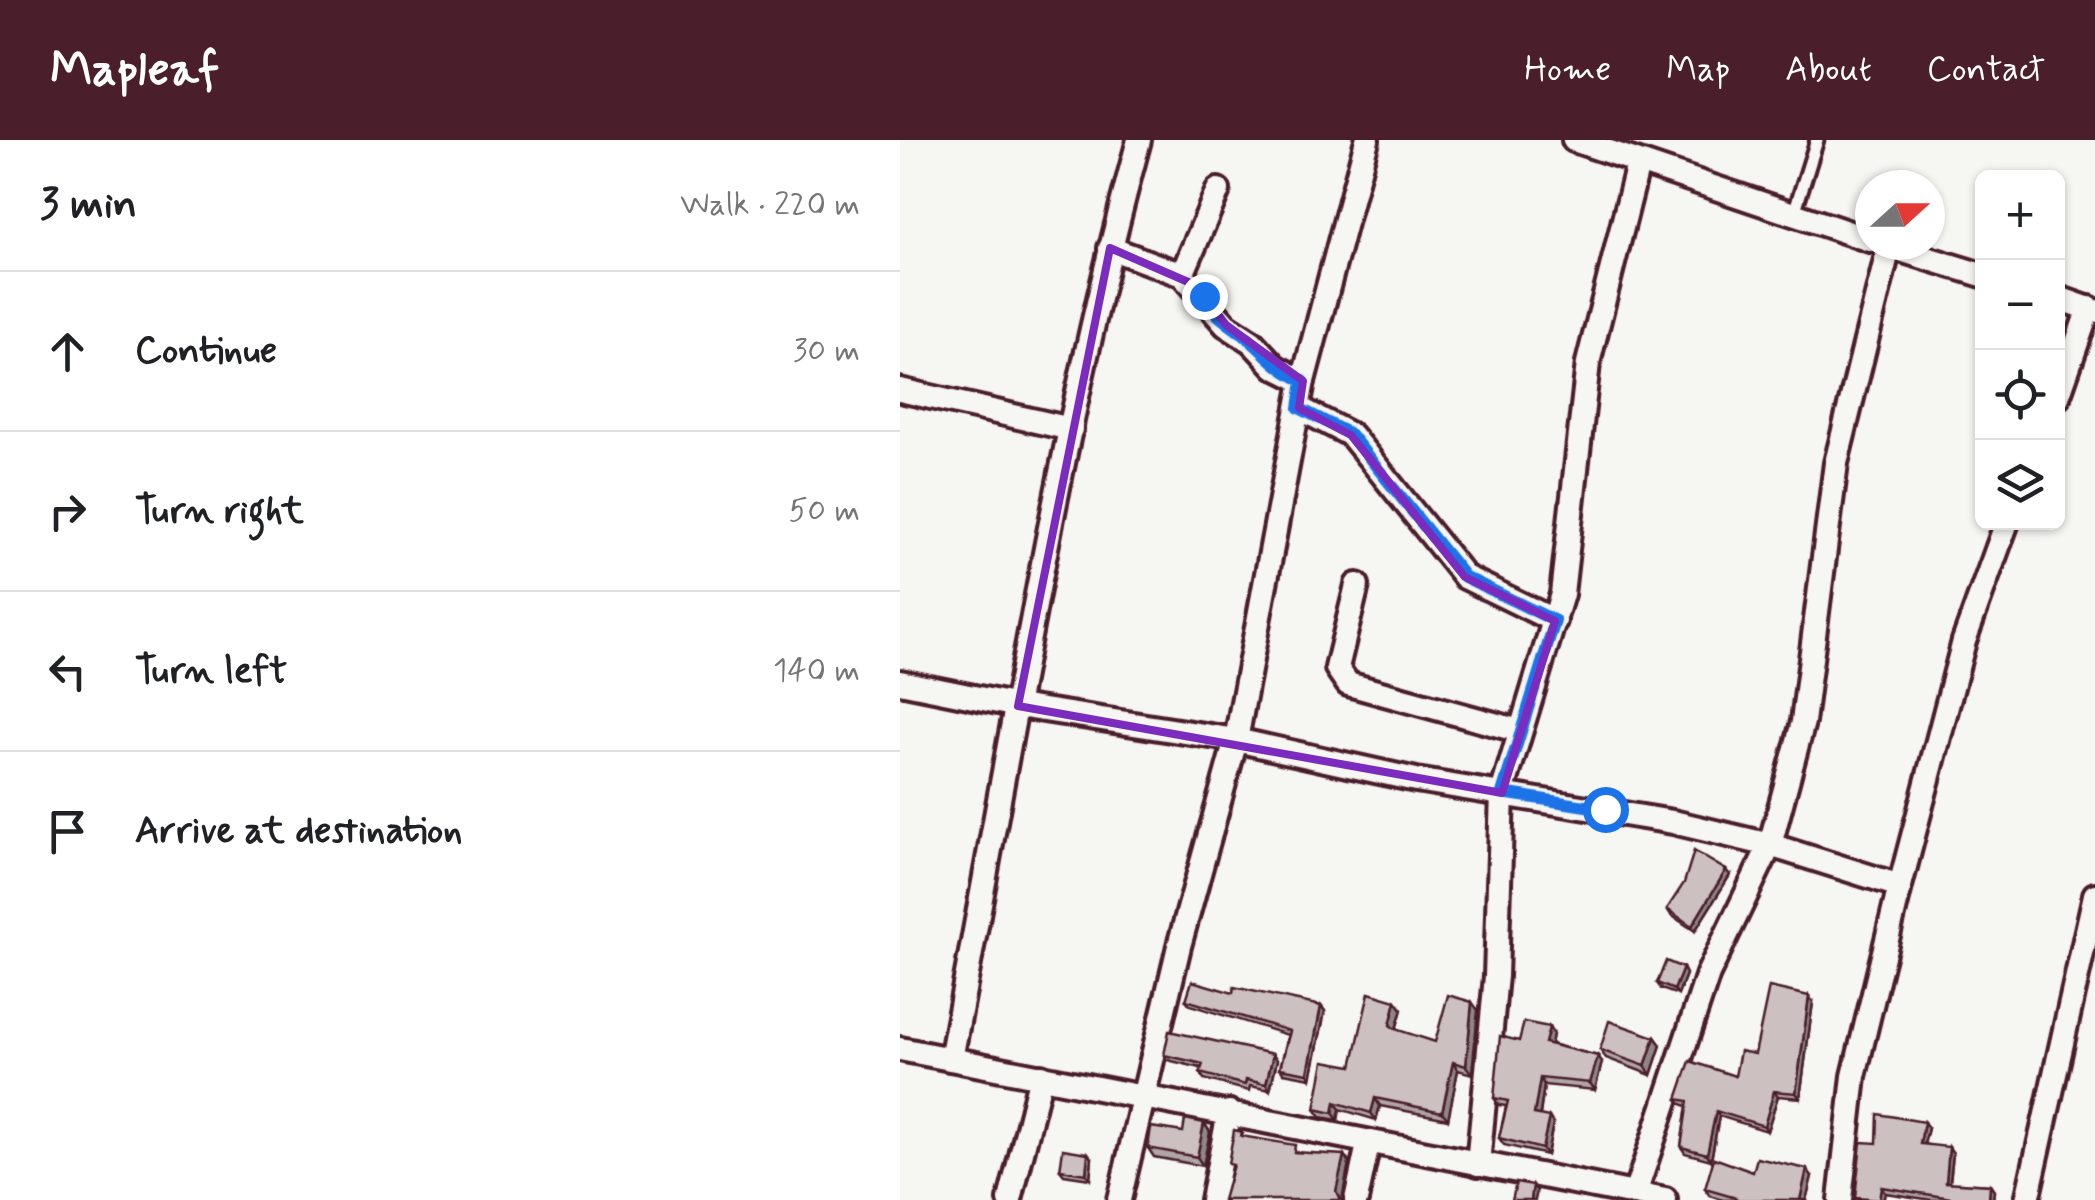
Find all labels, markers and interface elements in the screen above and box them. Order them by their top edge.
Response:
text: Mapleaf [50,39,219,102]
text: Home [1524,47,1611,93]
text: Map [1666,47,1730,93]
text: About [1785,47,1872,93]
text: Contact [1927,47,2045,93]
north arrow [1855,170,1945,260]
map controls [1975,170,2065,530]
button: + [1975,170,2065,260]
text: 3 min [40,178,137,233]
text: Walk · 220 m [680,184,860,226]
button: − [1975,260,2065,350]
route end [1182,274,1228,320]
icon: ahead [40,324,95,379]
text: Continue [135,327,277,376]
text: 30 m [793,330,860,372]
button: locate [1975,350,2065,440]
button: layers [1975,440,2065,530]
icon: right [40,484,95,539]
text: Turn right [135,487,304,536]
text: 50 m [788,490,860,532]
icon: left [40,644,95,699]
text: Turn left [135,647,287,696]
text: 140 m [773,650,860,692]
route start [1583,787,1629,833]
icon: arrive [40,804,95,859]
text: Arrive at destination [135,807,462,856]

